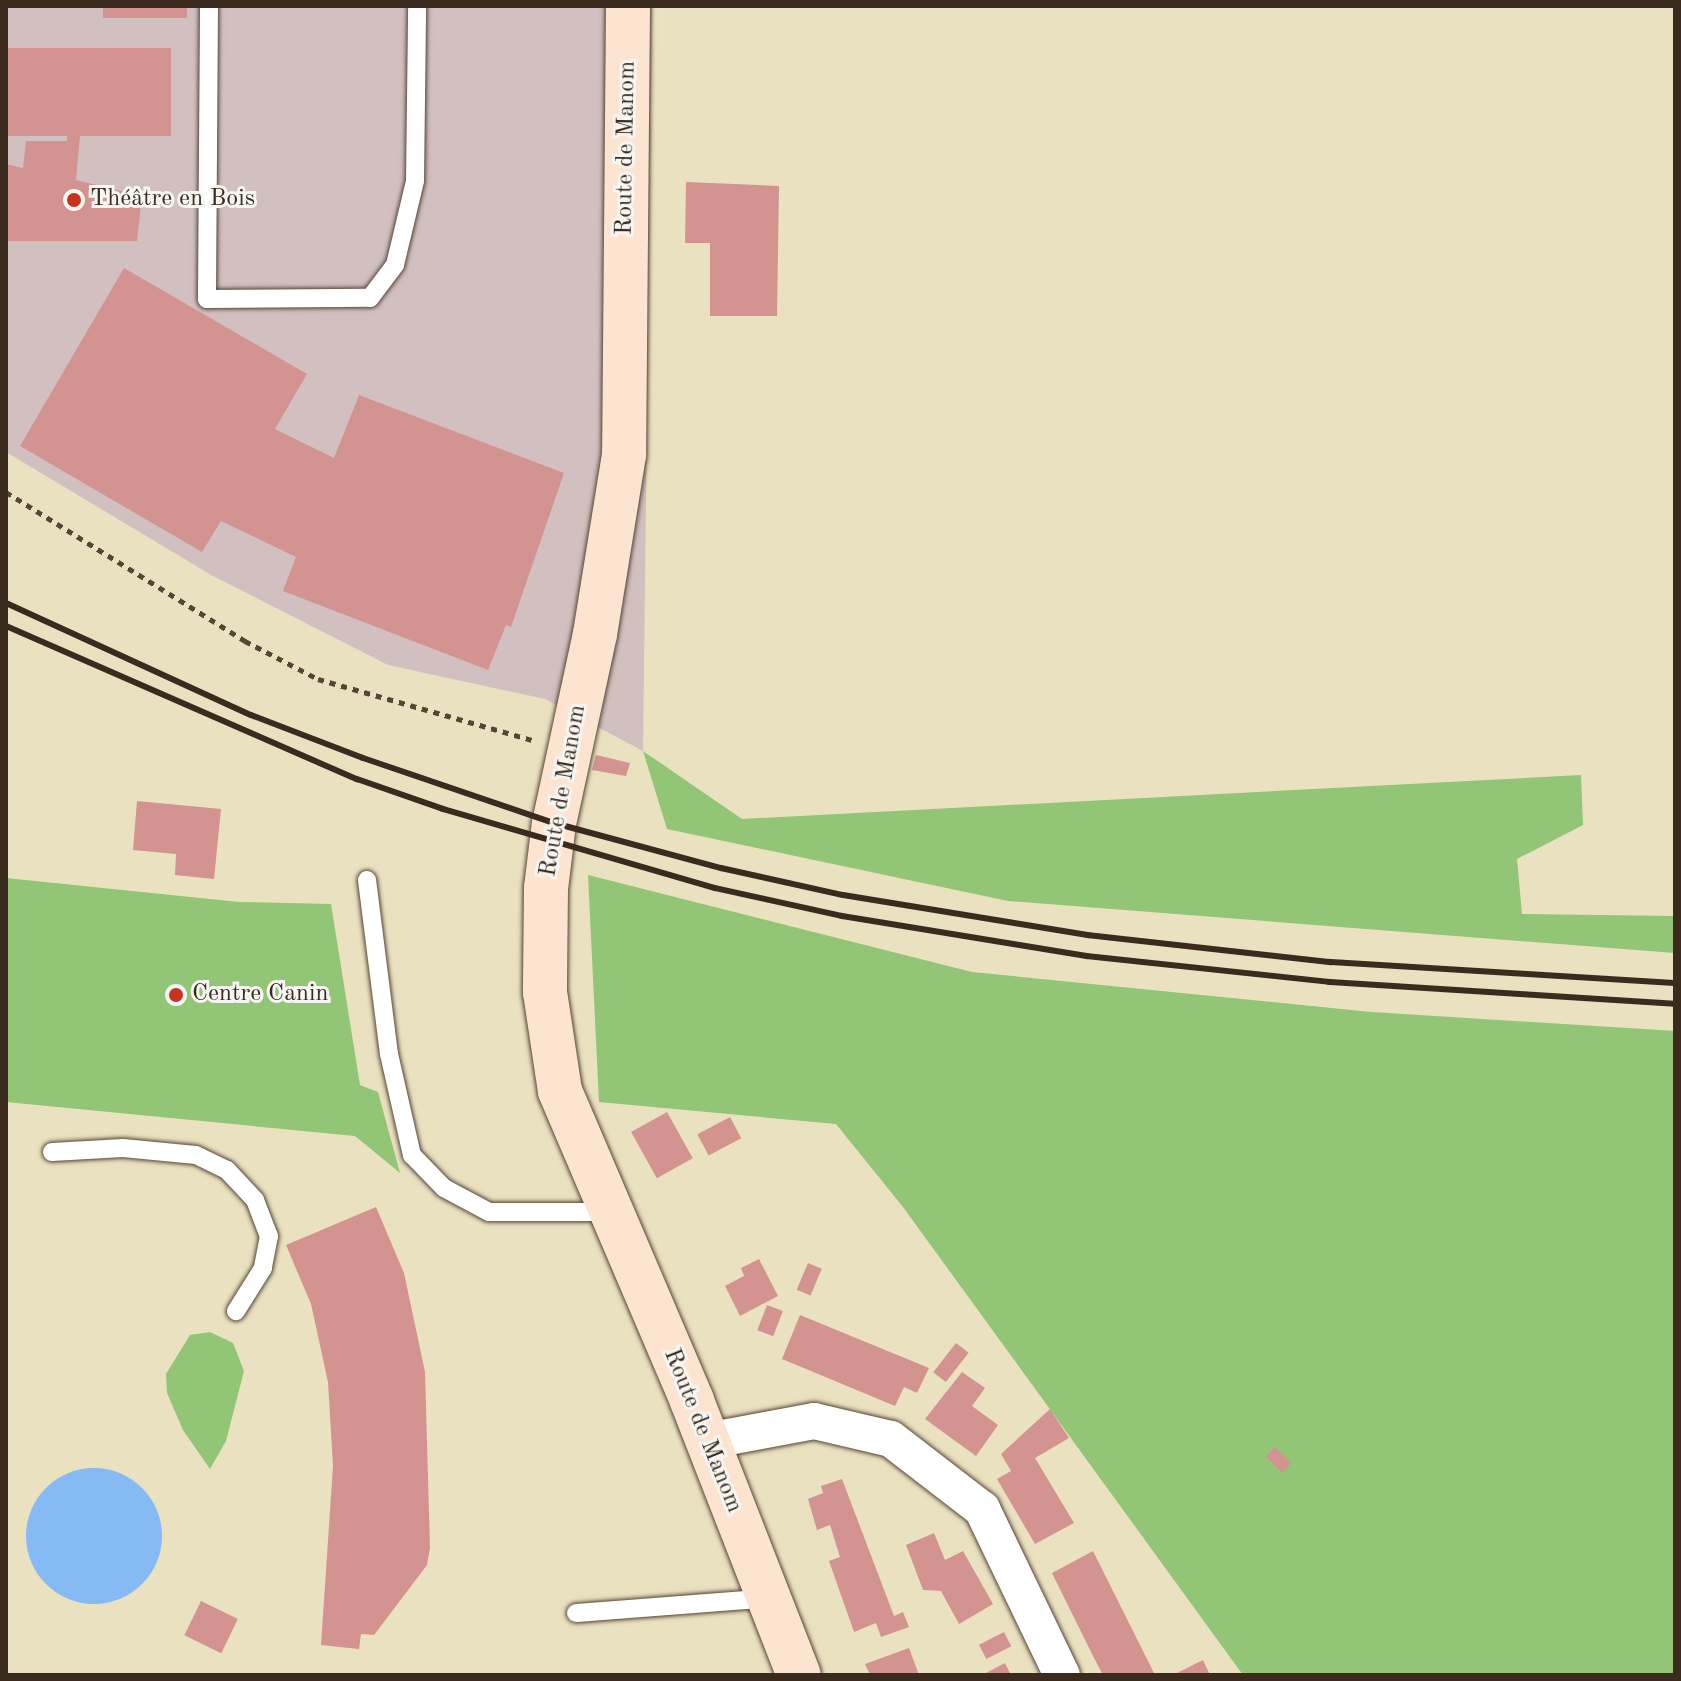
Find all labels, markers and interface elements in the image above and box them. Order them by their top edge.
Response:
street label: Route de Manom [611,61,643,235]
place label: Théâtre en Bois [90,186,255,214]
marker: Théâtre en Bois [65,191,83,209]
street label: Route de Manom [535,703,593,879]
place label: Centre Canin [192,981,328,1009]
marker: Centre Canin [167,986,185,1004]
street label: Route de Manom [656,1345,748,1517]

